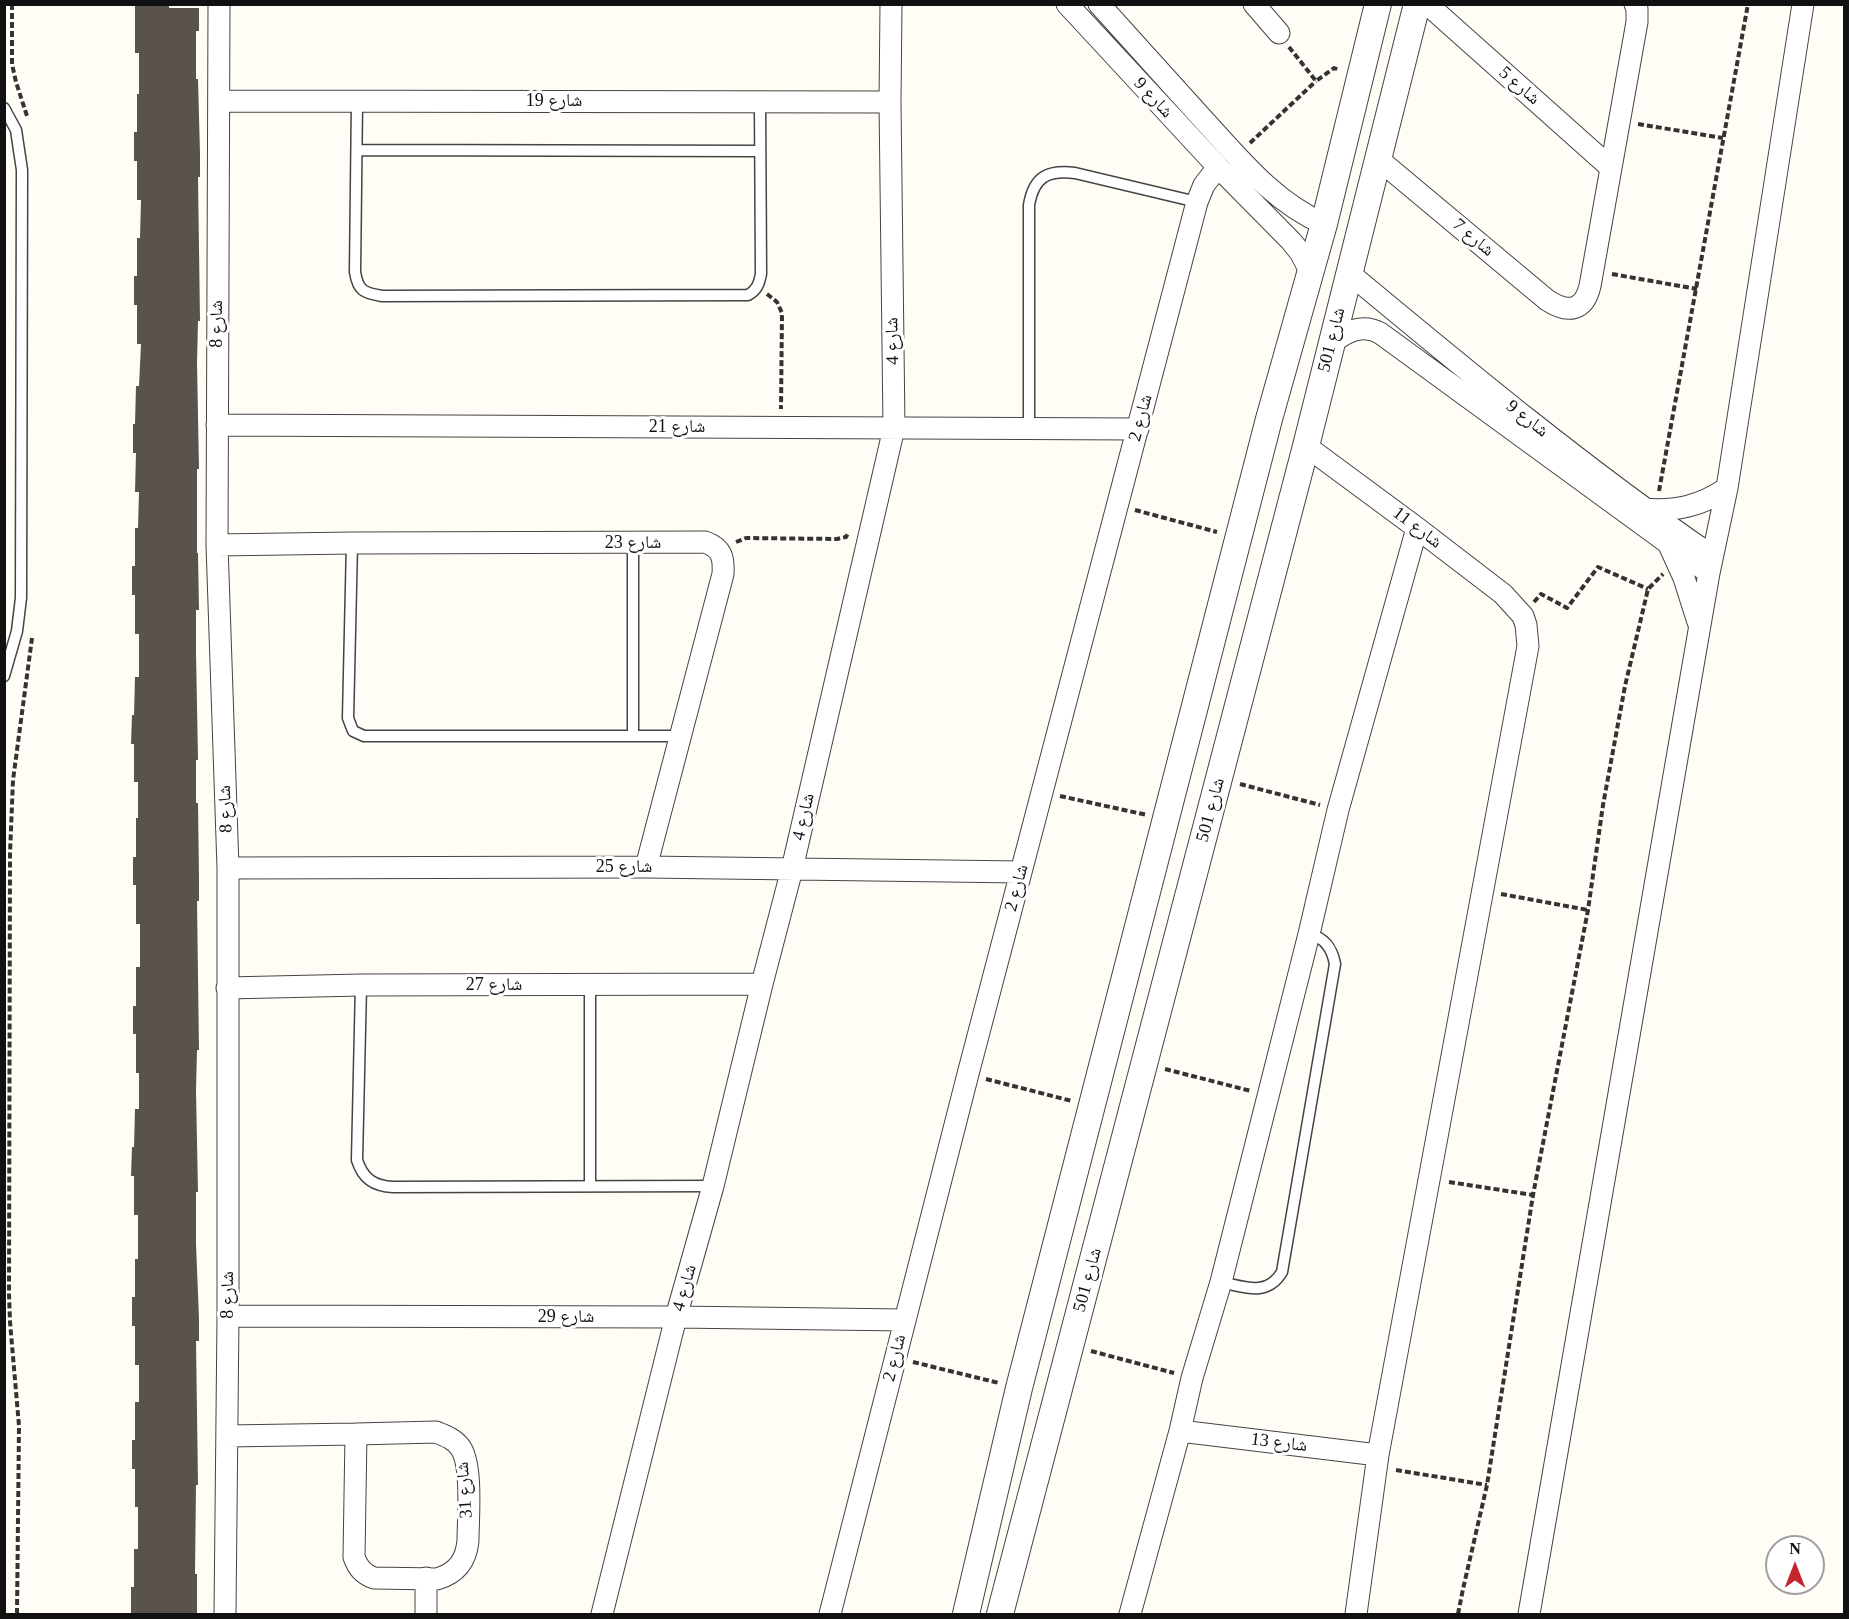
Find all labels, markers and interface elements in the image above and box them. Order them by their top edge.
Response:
street label: شارع 5 [1494,62,1544,110]
street label: شارع 9 [1129,73,1177,123]
street label: شارع 19 [526,90,582,112]
street label: شارع 7 [1448,214,1498,262]
street label: شارع 8 [206,300,228,348]
street label: شارع 501 [1314,306,1350,374]
street label: شارع 4 [882,317,904,365]
street label: شارع 2 [1124,392,1158,444]
street label: شارع 9 [1502,396,1552,442]
street label: شارع 21 [649,416,705,438]
street label: شارع 11 [1388,503,1446,553]
street label: شارع 23 [605,532,661,554]
street label: شارع 501 [1192,775,1230,845]
street label: شارع 8 [214,785,238,833]
street label: شارع 4 [788,791,820,843]
street label: شارع 25 [596,856,652,878]
street label: شارع 2 [1000,862,1034,914]
street label: شارع 27 [466,974,522,996]
street label: شارع 501 [1069,1245,1107,1315]
street label: شارع 4 [668,1262,702,1314]
street label: شارع 8 [217,1271,239,1319]
street label: شارع 29 [538,1306,594,1328]
street label: شارع 2 [879,1332,911,1384]
street label: شارع 13 [1250,1429,1308,1457]
street label: شارع 31 [452,1461,478,1519]
north arrow [1765,1535,1825,1595]
text: N [1789,1540,1801,1557]

